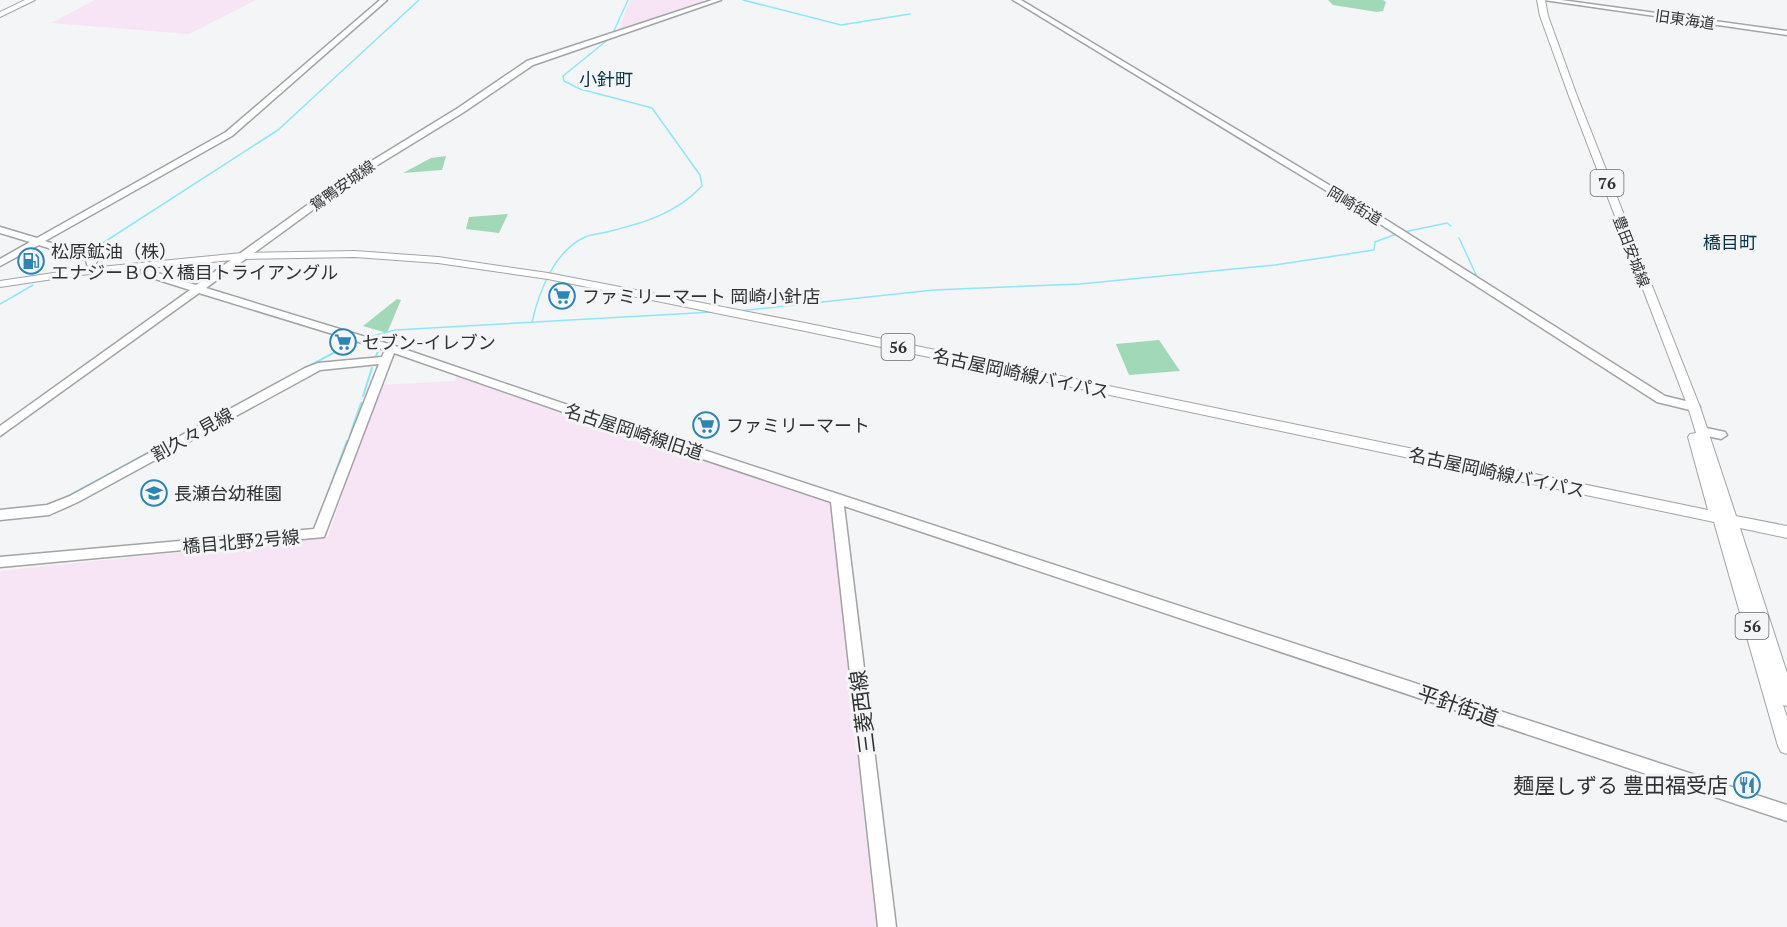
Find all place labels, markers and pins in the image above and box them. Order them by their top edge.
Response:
place label: 松原鉱油（株） エナジーＢＯＸ橋目トライアングル [51,239,338,284]
fuel station icon: 松原鉱油（株） エナジーＢＯＸ橋目トライアングル [16,246,46,276]
supermarket icon: ファミリーマート 岡崎小針店 [547,281,577,311]
place label: ファミリーマート 岡崎小針店 [582,284,820,308]
supermarket icon: セブン-イレブン [328,327,358,357]
place label: セブン-イレブン [362,330,496,354]
supermarket icon: ファミリーマート [691,410,721,440]
place label: ファミリーマート [726,413,870,437]
school or university icon: 長瀬台幼稚園 [139,478,169,508]
place label: 長瀬台幼稚園 [174,481,282,505]
restaurant icon: 麺屋しずる 豊田福受店 [1732,770,1762,800]
place label: 麺屋しずる 豊田福受店 [1513,771,1728,799]

